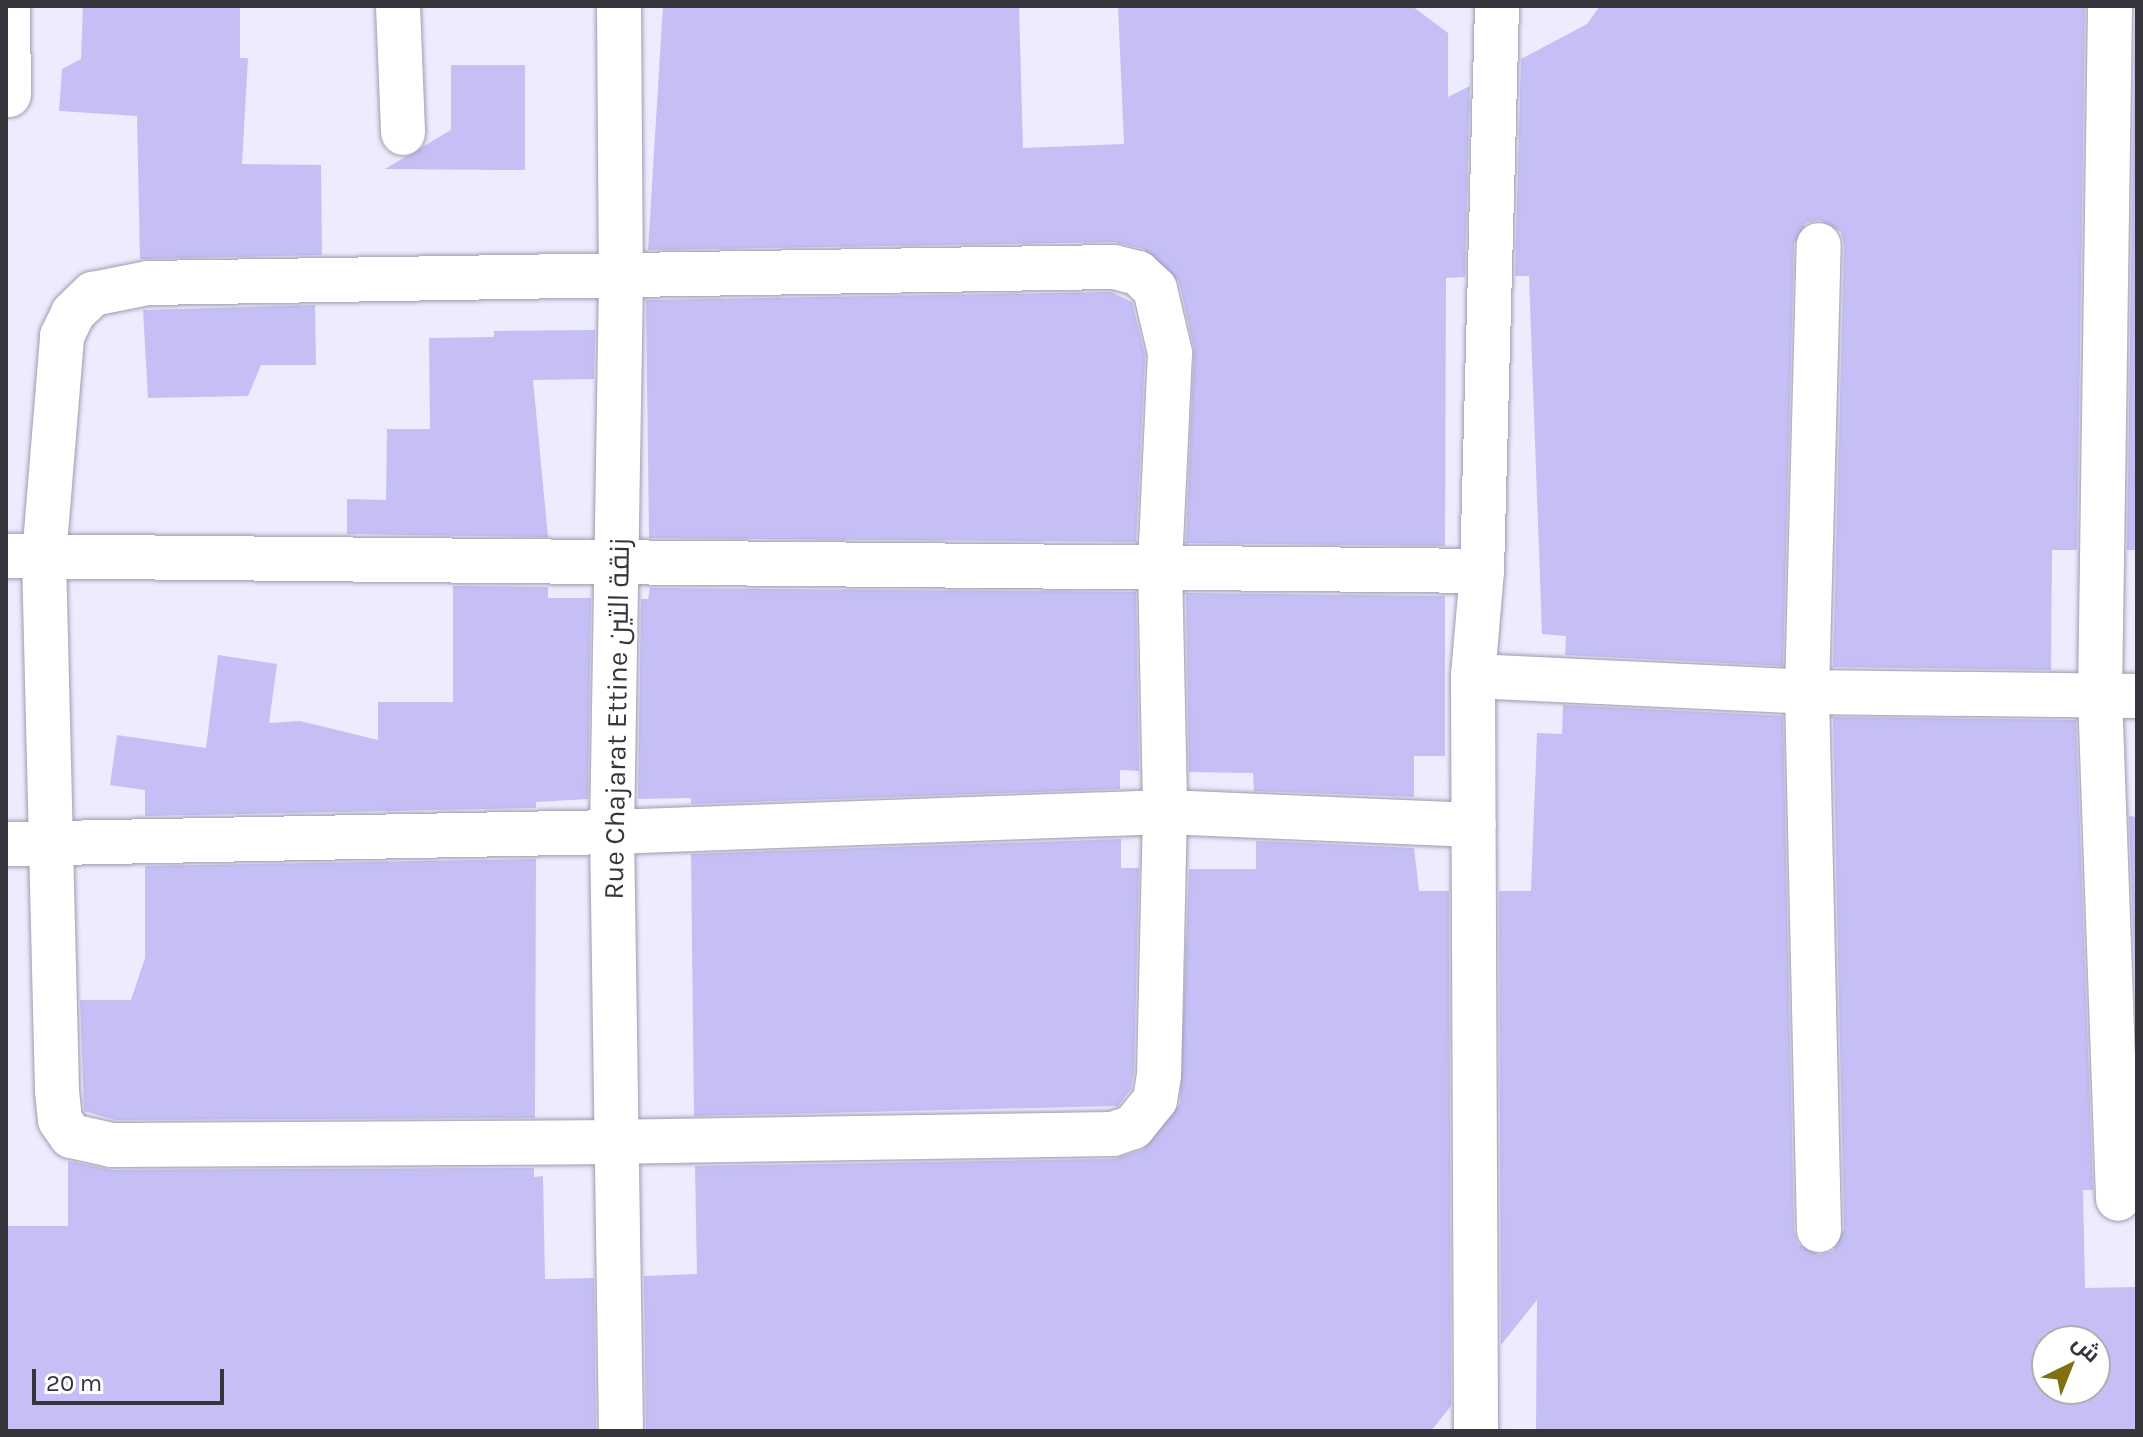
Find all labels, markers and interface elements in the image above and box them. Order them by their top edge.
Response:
street label: Rue Chajarat Ettine زنقة التين [597,538,637,900]
north arrow [2031,1325,2111,1405]
text: ش [2067,1330,2105,1368]
scale bar [36,1353,228,1403]
text: 20 m [46,1369,102,1397]

